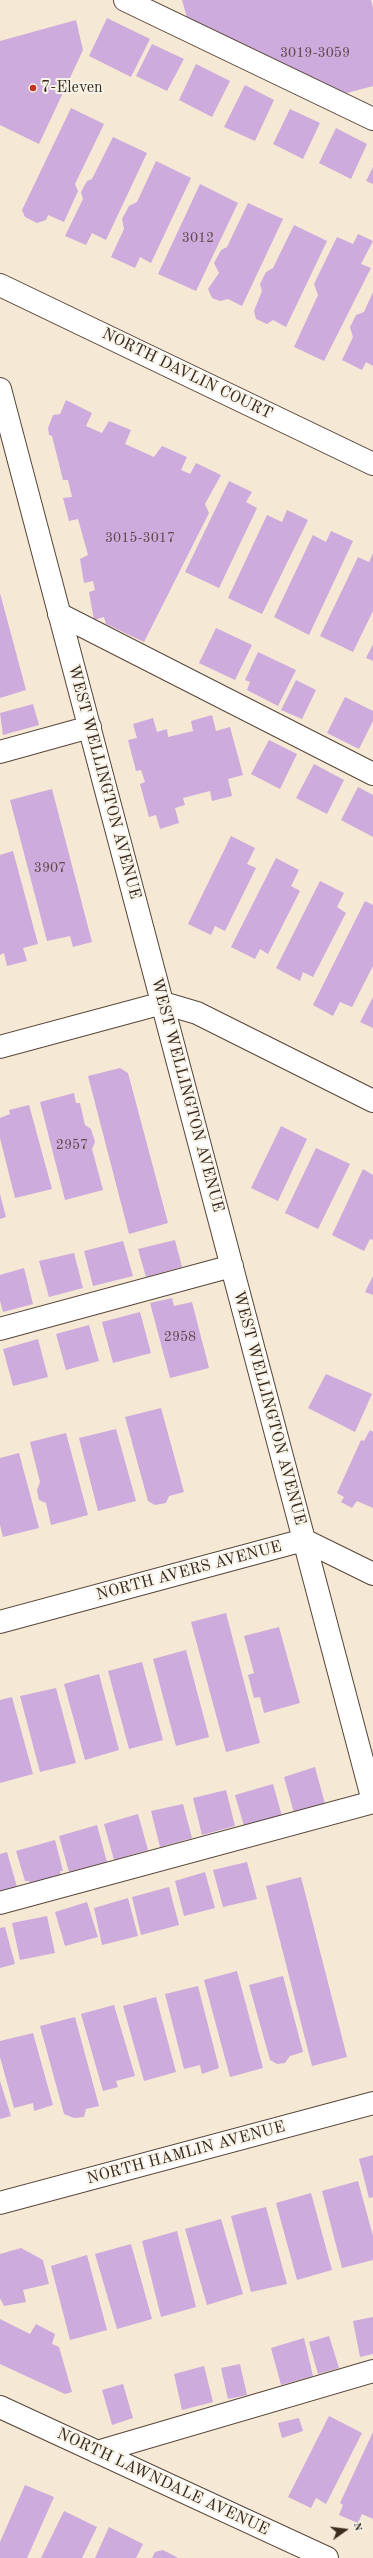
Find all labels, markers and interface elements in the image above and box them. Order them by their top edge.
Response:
house number: 3019-3059 [280,45,350,61]
place label: 7-Eleven [41,78,103,98]
marker: 7-Eleven [28,83,38,93]
house number: 3012 [182,230,214,246]
street label: NORTH DAVLIN COURT [99,324,275,424]
house number: 3015-3017 [105,530,175,546]
street label: WEST WELLINGTON AVENUE [63,663,145,901]
house number: 3907 [34,860,66,876]
street label: WEST WELLINGTON AVENUE [146,976,228,1214]
house number: 2957 [56,1137,88,1153]
street label: WEST WELLINGTON AVENUE [228,1289,310,1527]
house number: 2958 [164,1329,196,1345]
street label: NORTH AVERS AVENUE [94,1537,284,1605]
street label: NORTH HAMLIN AVENUE [85,2117,287,2189]
street label: NORTH LAWNDALE AVENUE [54,2424,272,2540]
north arrow [325,2510,365,2550]
text: N [351,2522,363,2532]

